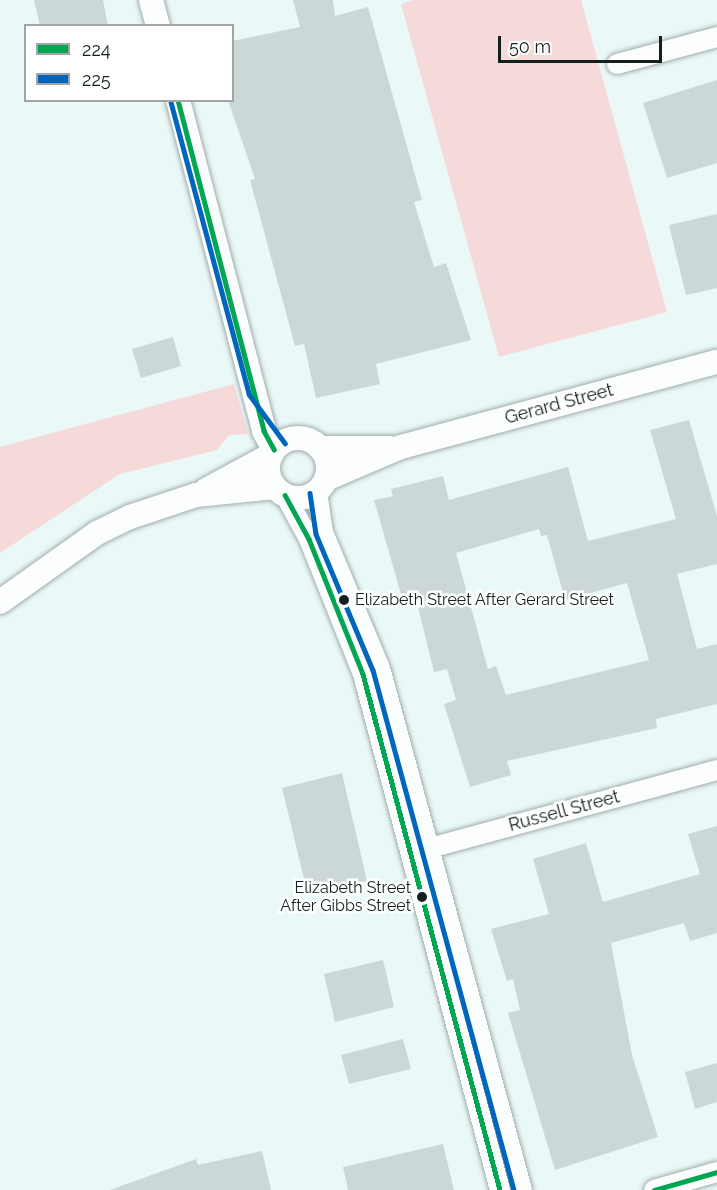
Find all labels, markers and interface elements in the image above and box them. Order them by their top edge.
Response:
legend [24,24,234,102]
scale bar [501,24,664,62]
text: 50 m [509,36,551,57]
text: 224 [82,39,111,60]
text: 225 [82,69,111,90]
street label: Gerard Street [502,379,616,429]
place label: Elizabeth Street After Gerard Street [355,590,615,610]
marker: Elizabeth Street After Gerard Street [338,594,350,606]
street label: Russell Street [506,786,622,836]
place label: Elizabeth Street After Gibbs Street [280,878,411,916]
marker: Elizabeth Street After Gibbs Street [416,891,428,903]

